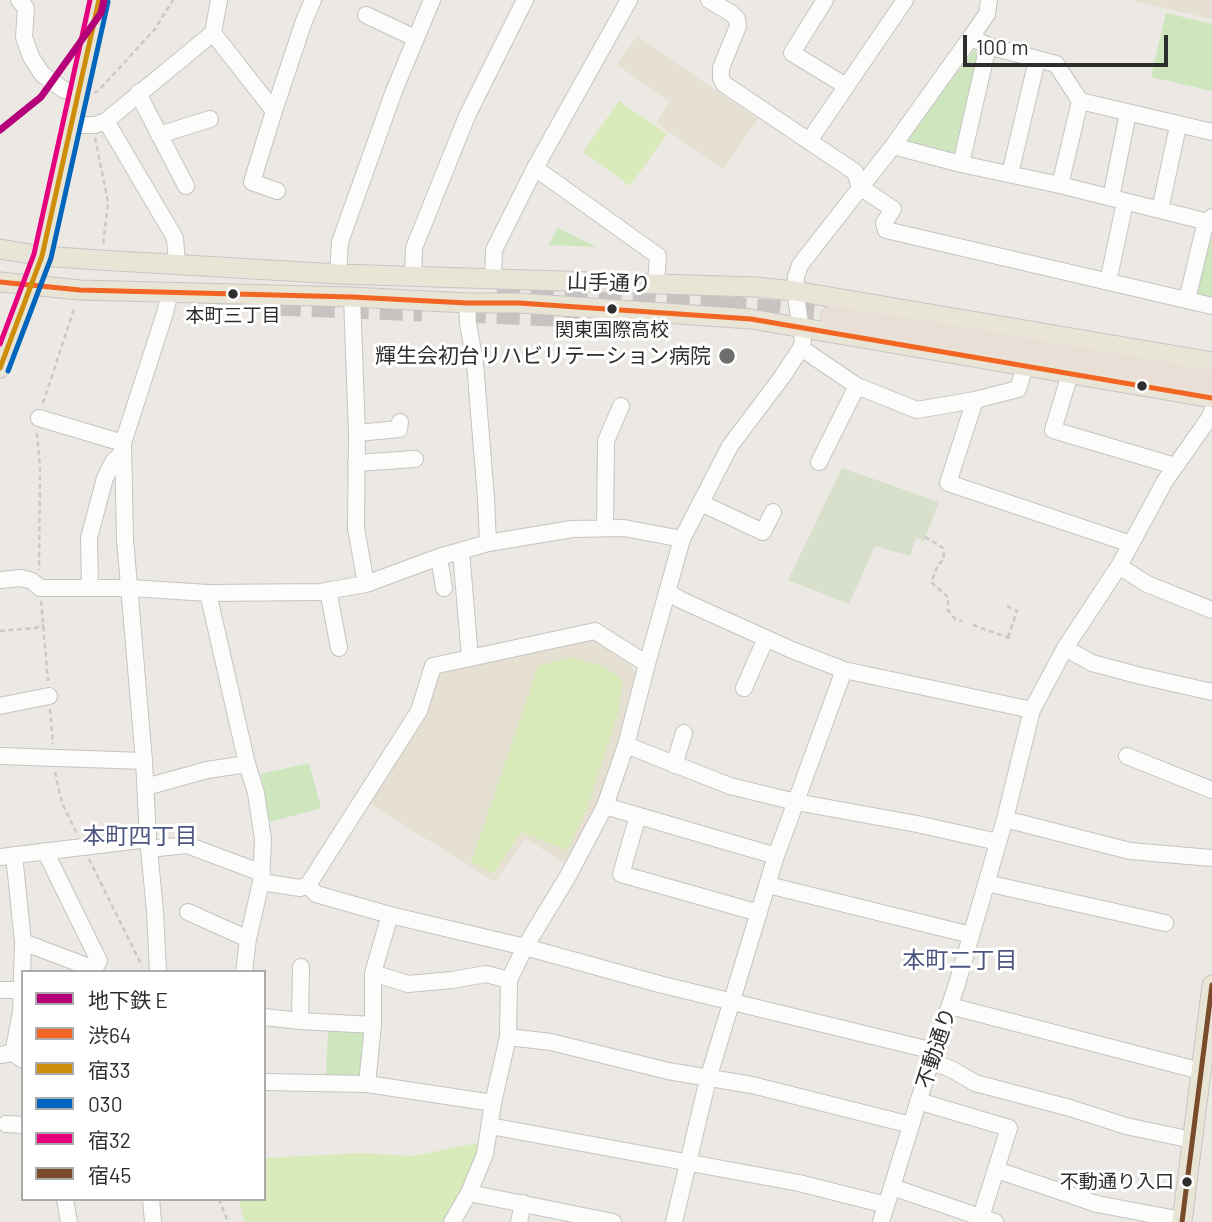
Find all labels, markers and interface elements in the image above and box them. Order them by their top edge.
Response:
scale bar [967,21,1172,65]
text: 100 m [976,34,1029,59]
street label: 山手通り [567,269,651,297]
marker: 本町三丁目 [226,287,240,301]
marker: 関東国際高校 [605,302,619,316]
place label: 本町三丁目 [186,305,280,327]
place label: 関東国際高校 [555,319,669,341]
place label: 輝生会初台リハビリテーション病院 [375,343,711,369]
marker: 輝生会初台リハビリテーション病院 [717,346,737,366]
unlabelled marker [1135,379,1149,393]
district label: 本町四丁目 [83,822,197,850]
district label: 本町二丁目 [903,946,1017,974]
legend [21,970,266,1201]
text: 地下鉄 E [88,987,168,1012]
street label: 不動通り [911,1004,961,1092]
text: 渋64 [88,1022,131,1047]
text: 宿33 [88,1057,131,1082]
text: 030 [88,1091,123,1116]
text: 宿32 [88,1127,131,1152]
text: 宿45 [88,1162,131,1187]
place label: 不動通り入口 [1060,1171,1174,1193]
marker: 不動通り入口 [1180,1175,1194,1189]

